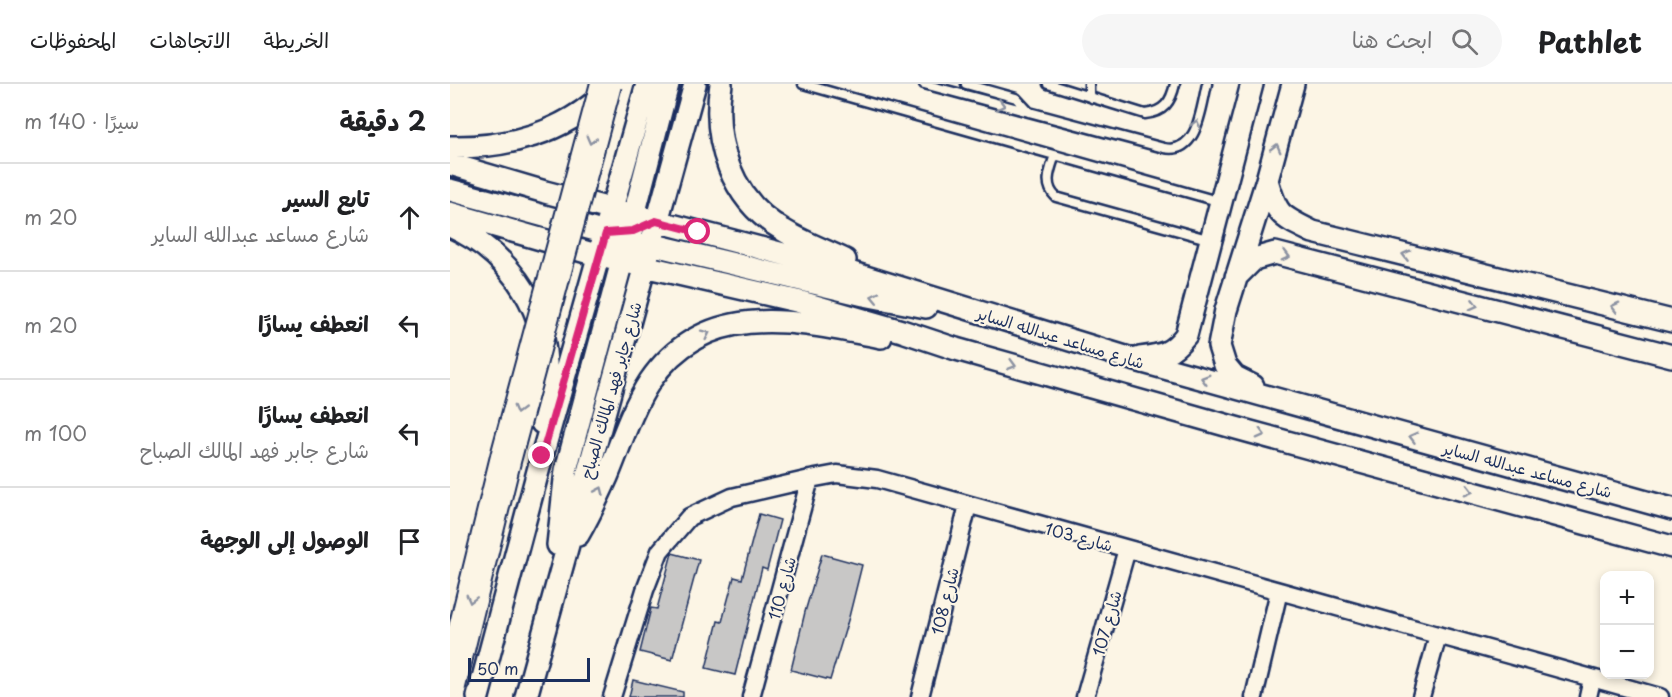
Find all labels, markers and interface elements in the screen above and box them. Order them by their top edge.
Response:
search box [1082,14,1502,68]
text: Pathlet [1538,20,1642,63]
text: ابحث هنا [1352,22,1433,55]
text: المحفوظات [30,23,116,55]
text: الاتجاهات [149,23,231,55]
text: الخريطة [264,23,329,55]
icon: search [1448,25,1481,58]
one-way arrow [996,97,1006,110]
text: 2 دقيقة [339,101,426,140]
text: سيرًا · 140 m [24,106,139,136]
one-way arrow [1189,119,1202,129]
one-way arrow [585,135,598,145]
one-way arrow [1269,143,1281,153]
text: تابع السير [284,181,369,214]
icon: ahead [393,201,426,234]
text: 20 m [24,202,77,232]
route start [684,218,710,244]
text: شارع مساعد عبدالله الساير [152,219,369,249]
one-way arrow [1280,249,1291,261]
one-way arrow [1401,249,1411,262]
one-way arrow [870,291,880,304]
one-way arrow [1469,298,1479,311]
street label: شارع جابر فهد المالك الصباح [573,299,648,482]
street label: شارع مساعد عبدالله الساير [972,300,1148,375]
one-way arrow [1611,301,1621,314]
text: انعطف يسارًا [258,306,369,339]
icon: left [393,309,426,342]
text: 20 m [24,310,77,340]
one-way arrow [700,330,711,342]
one-way arrow [1006,358,1017,370]
one-way arrow [1200,374,1210,387]
text: انعطف يسارًا [258,397,369,430]
one-way arrow [513,405,526,415]
icon: left [393,417,426,450]
text: 100 m [24,418,87,448]
one-way arrow [1255,427,1265,440]
one-way arrow [1408,432,1419,444]
street label: شارع مساعد عبدالله الساير [1439,434,1615,504]
text: شارع جابر فهد المالك الصباح [140,435,369,465]
route end [528,442,554,468]
one-way arrow [1464,484,1474,497]
one-way arrow [593,487,605,498]
street label: شارع 103 [1042,515,1116,558]
text: الوصول إلى الوجهة [200,522,369,555]
icon: arrive [393,525,426,558]
street label: شارع 110 [761,554,802,623]
street label: شارع 108 [924,565,965,637]
map controls [1600,571,1654,679]
button: + [1600,571,1654,625]
street label: شارع 107 [1085,587,1128,659]
one-way arrow [465,594,478,604]
button: − [1600,625,1654,679]
scale bar [468,655,590,682]
text: 50 m [477,656,518,680]

